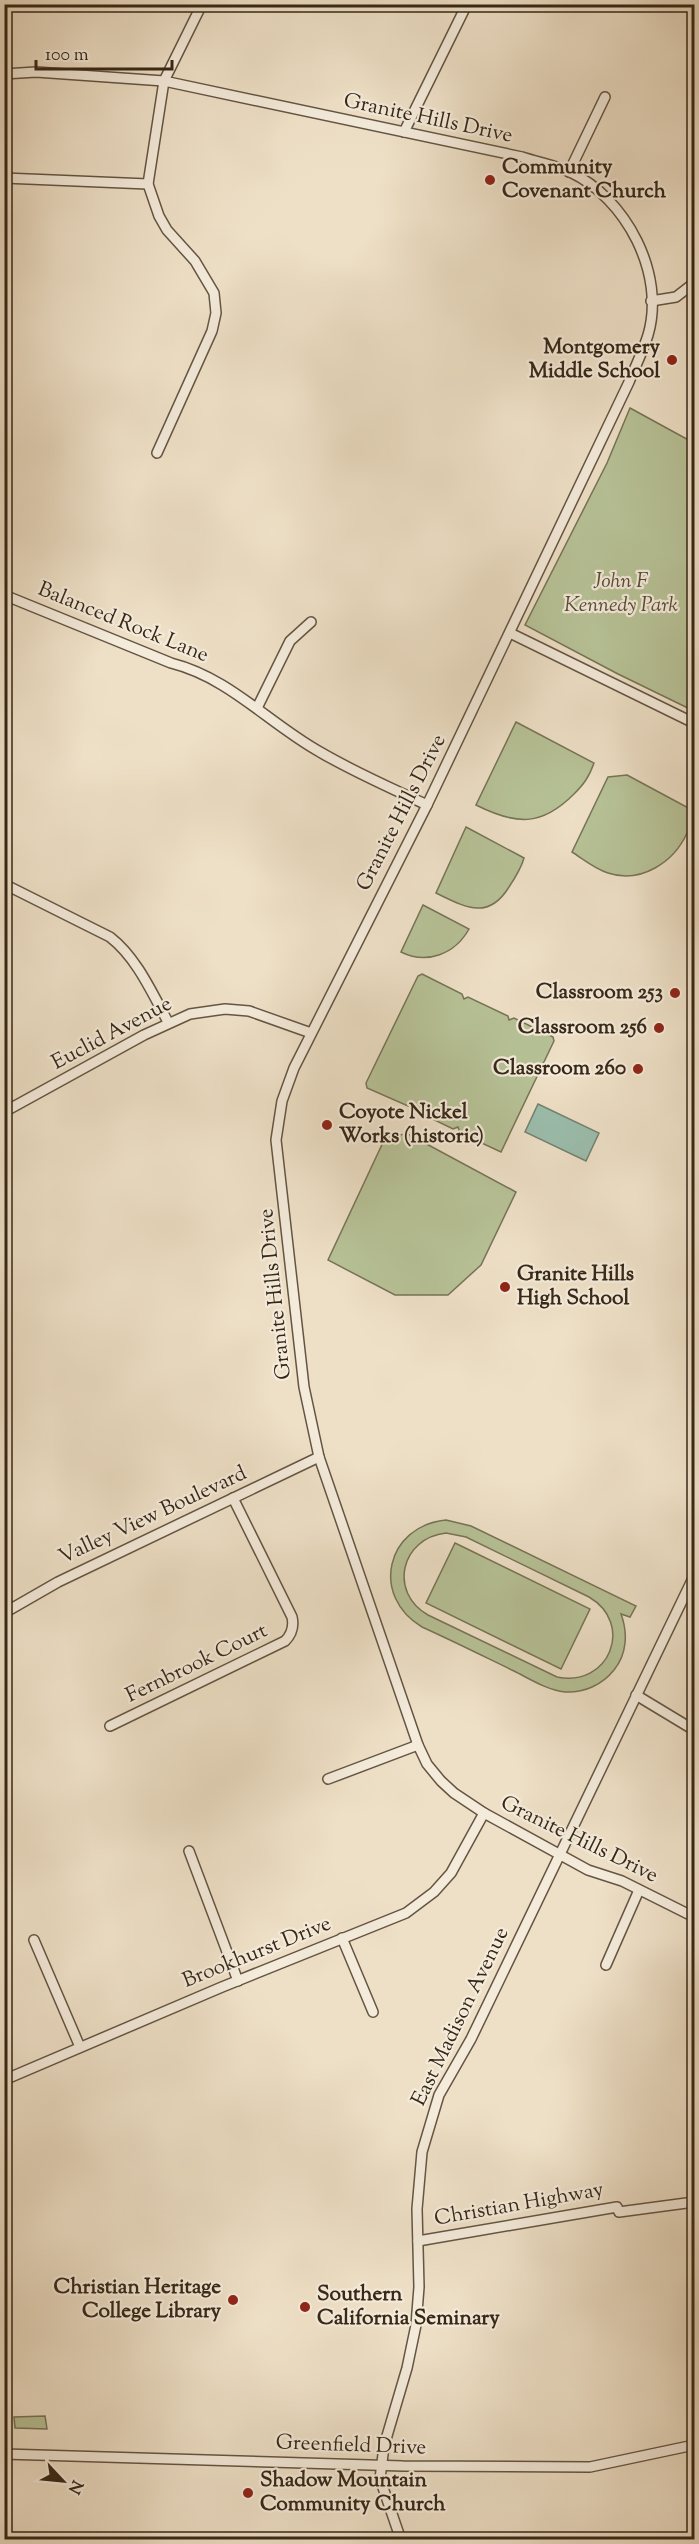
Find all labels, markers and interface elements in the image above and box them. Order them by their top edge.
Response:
scale bar [36,33,172,71]
text: 100 m [45,43,89,69]
street label: Granite Hills Drive [341,86,515,152]
place label: Community Covenant Church [502,153,667,207]
marker: Community Covenant Church [483,173,497,187]
place label: Montgomery Middle School [529,333,661,387]
marker: Montgomery Middle School [665,353,679,367]
park label: John F Kennedy Park [564,567,678,621]
street label: Balanced Rock Lane [33,575,213,671]
street label: Granite Hills Drive [350,730,454,896]
place label: Classroom 253 [536,978,663,1008]
marker: Classroom 253 [668,986,682,1000]
street label: Euclid Avenue [47,990,177,1078]
place label: Classroom 256 [518,1013,647,1043]
marker: Classroom 256 [652,1021,666,1035]
place label: Classroom 260 [493,1054,626,1084]
marker: Classroom 260 [631,1062,645,1076]
place label: Coyote Nickel Works (historic) [339,1098,484,1152]
marker: Coyote Nickel Works (historic) [320,1118,334,1132]
street label: Granite Hills Drive [252,1207,300,1381]
place label: Granite Hills High School [517,1260,634,1314]
marker: Granite Hills High School [498,1280,512,1294]
street label: Valley View Boulevard [54,1459,252,1573]
street label: Fernbrook Court [121,1617,273,1711]
street label: Granite Hills Drive [495,1789,663,1891]
street label: Brookhurst Drive [178,1910,336,1996]
street label: East Madison Avenue [405,1923,517,2111]
street label: Christian Highway [432,2175,606,2235]
place label: Christian Heritage College Library [54,2273,222,2327]
place label: Southern California Seminary [317,2280,500,2334]
marker: Christian Heritage College Library [226,2293,240,2307]
marker: Southern California Seminary [298,2300,312,2314]
street label: Greenfield Drive [275,2428,427,2464]
north arrow [33,2451,93,2511]
place label: Shadow Mountain Community Church [260,2466,446,2520]
text: N [61,2476,87,2497]
marker: Shadow Mountain Community Church [241,2486,255,2500]

